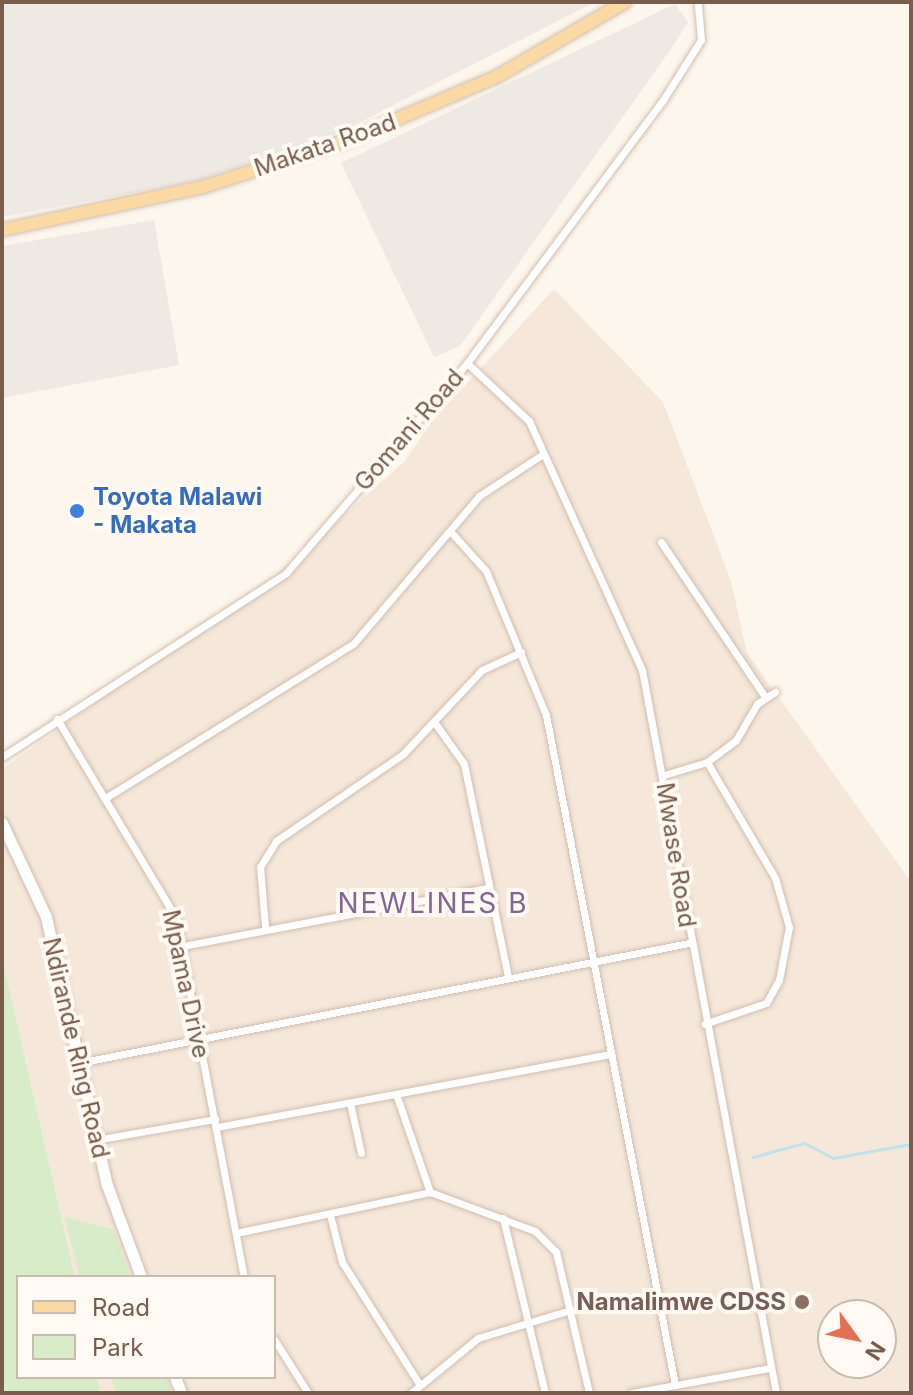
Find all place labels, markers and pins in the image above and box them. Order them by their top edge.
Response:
place label: Toyota Malawi - Makata [93,483,262,539]
marker: Toyota Malawi - Makata [68,502,86,520]
place label: Namalimwe CDSS [576,1288,786,1316]
marker: Namalimwe CDSS [793,1293,811,1311]

